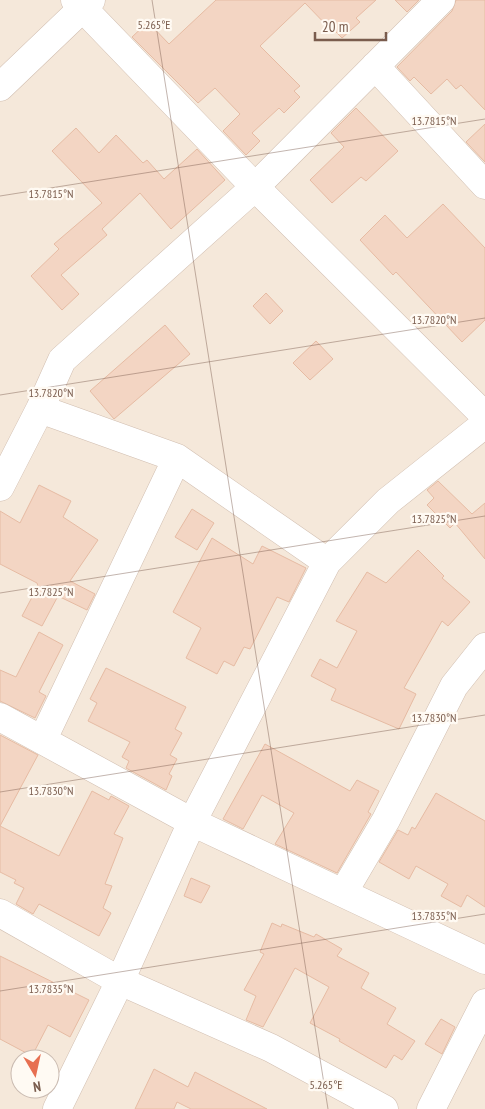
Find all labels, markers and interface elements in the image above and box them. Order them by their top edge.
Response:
scale bar [315,10,386,42]
text: 5.265°E [138,17,171,32]
text: 20 m [322,17,348,36]
text: 13.7815°N [411,113,457,128]
text: 13.7815°N [28,186,74,201]
text: 13.7820°N [411,312,457,327]
text: 13.7820°N [28,385,74,400]
text: 13.7825°N [411,511,457,526]
text: 13.7825°N [28,584,74,599]
text: 13.7830°N [411,710,457,725]
text: 13.7830°N [28,783,74,798]
text: 13.7835°N [411,908,457,923]
text: 13.7835°N [28,981,74,996]
north arrow [10,1049,60,1099]
text: N [32,1077,42,1096]
text: 5.265°E [310,1077,343,1092]

